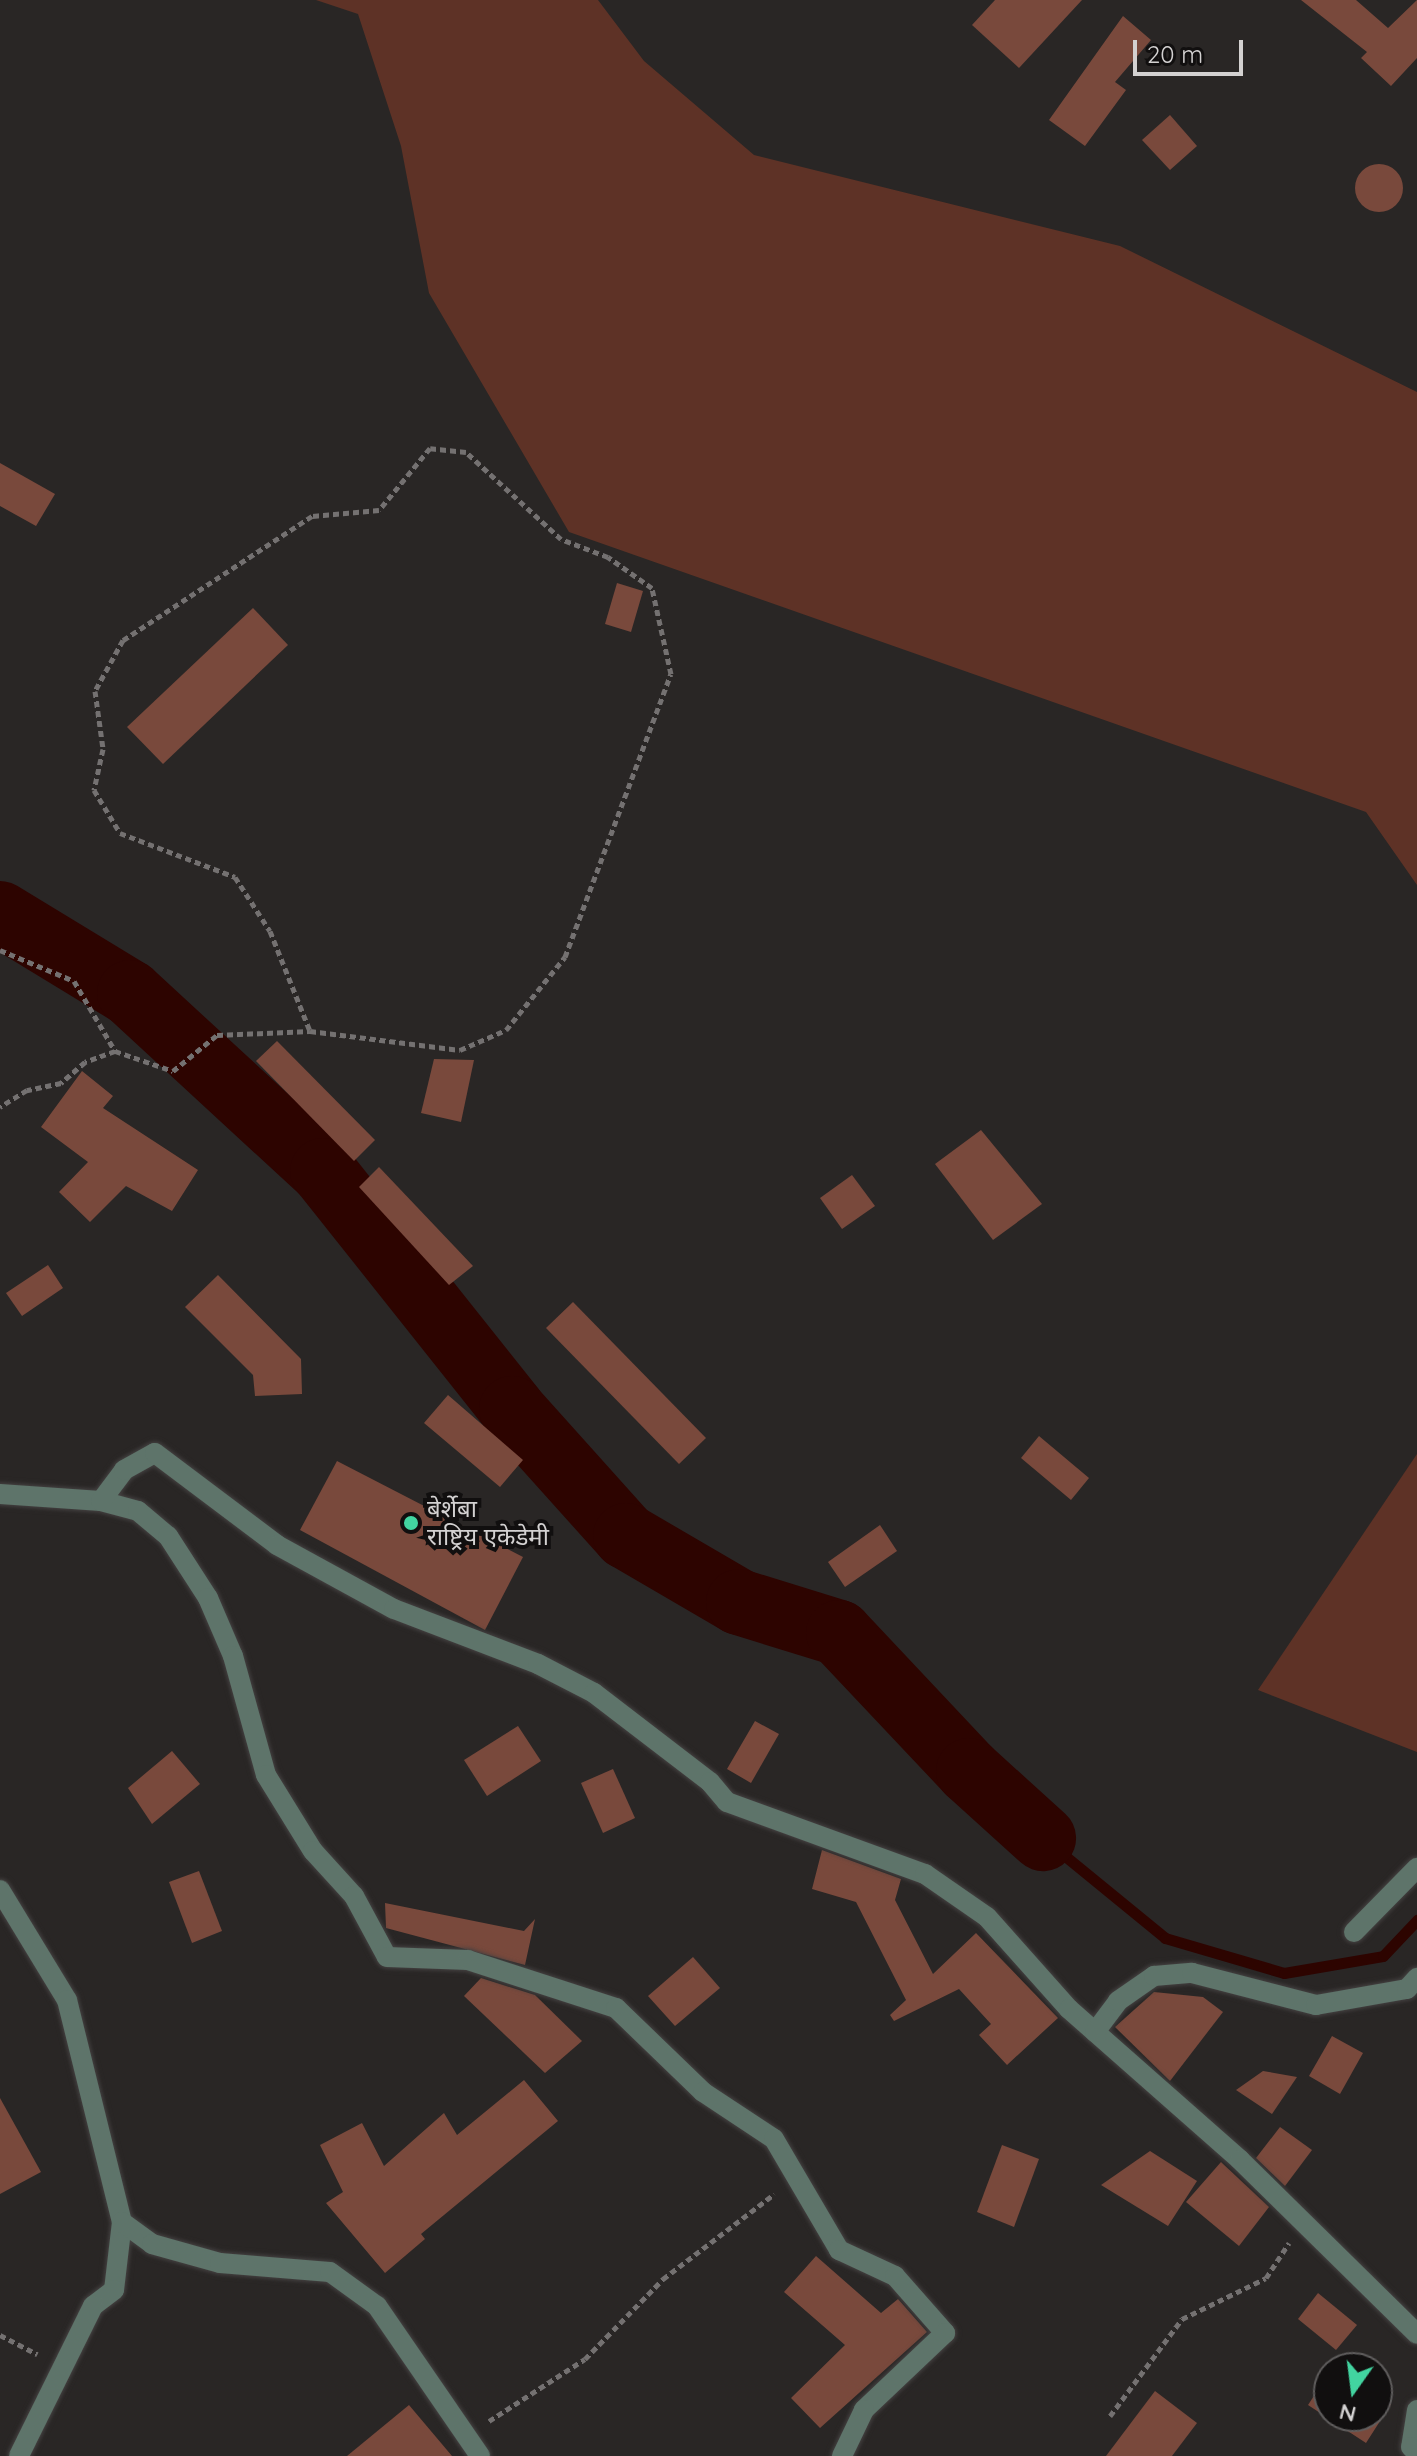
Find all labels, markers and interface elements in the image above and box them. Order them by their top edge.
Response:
scale bar [1137,24,1247,74]
text: 20 m [1147,39,1203,69]
place label: बेर्शेबा राष्ट्रिय एकेडेमी [427,1495,549,1551]
marker: बेर्शेबा राष्ट्रिय एकेडेमी [402,1514,420,1532]
north arrow [1313,2352,1393,2432]
text: N [1336,2398,1359,2429]

